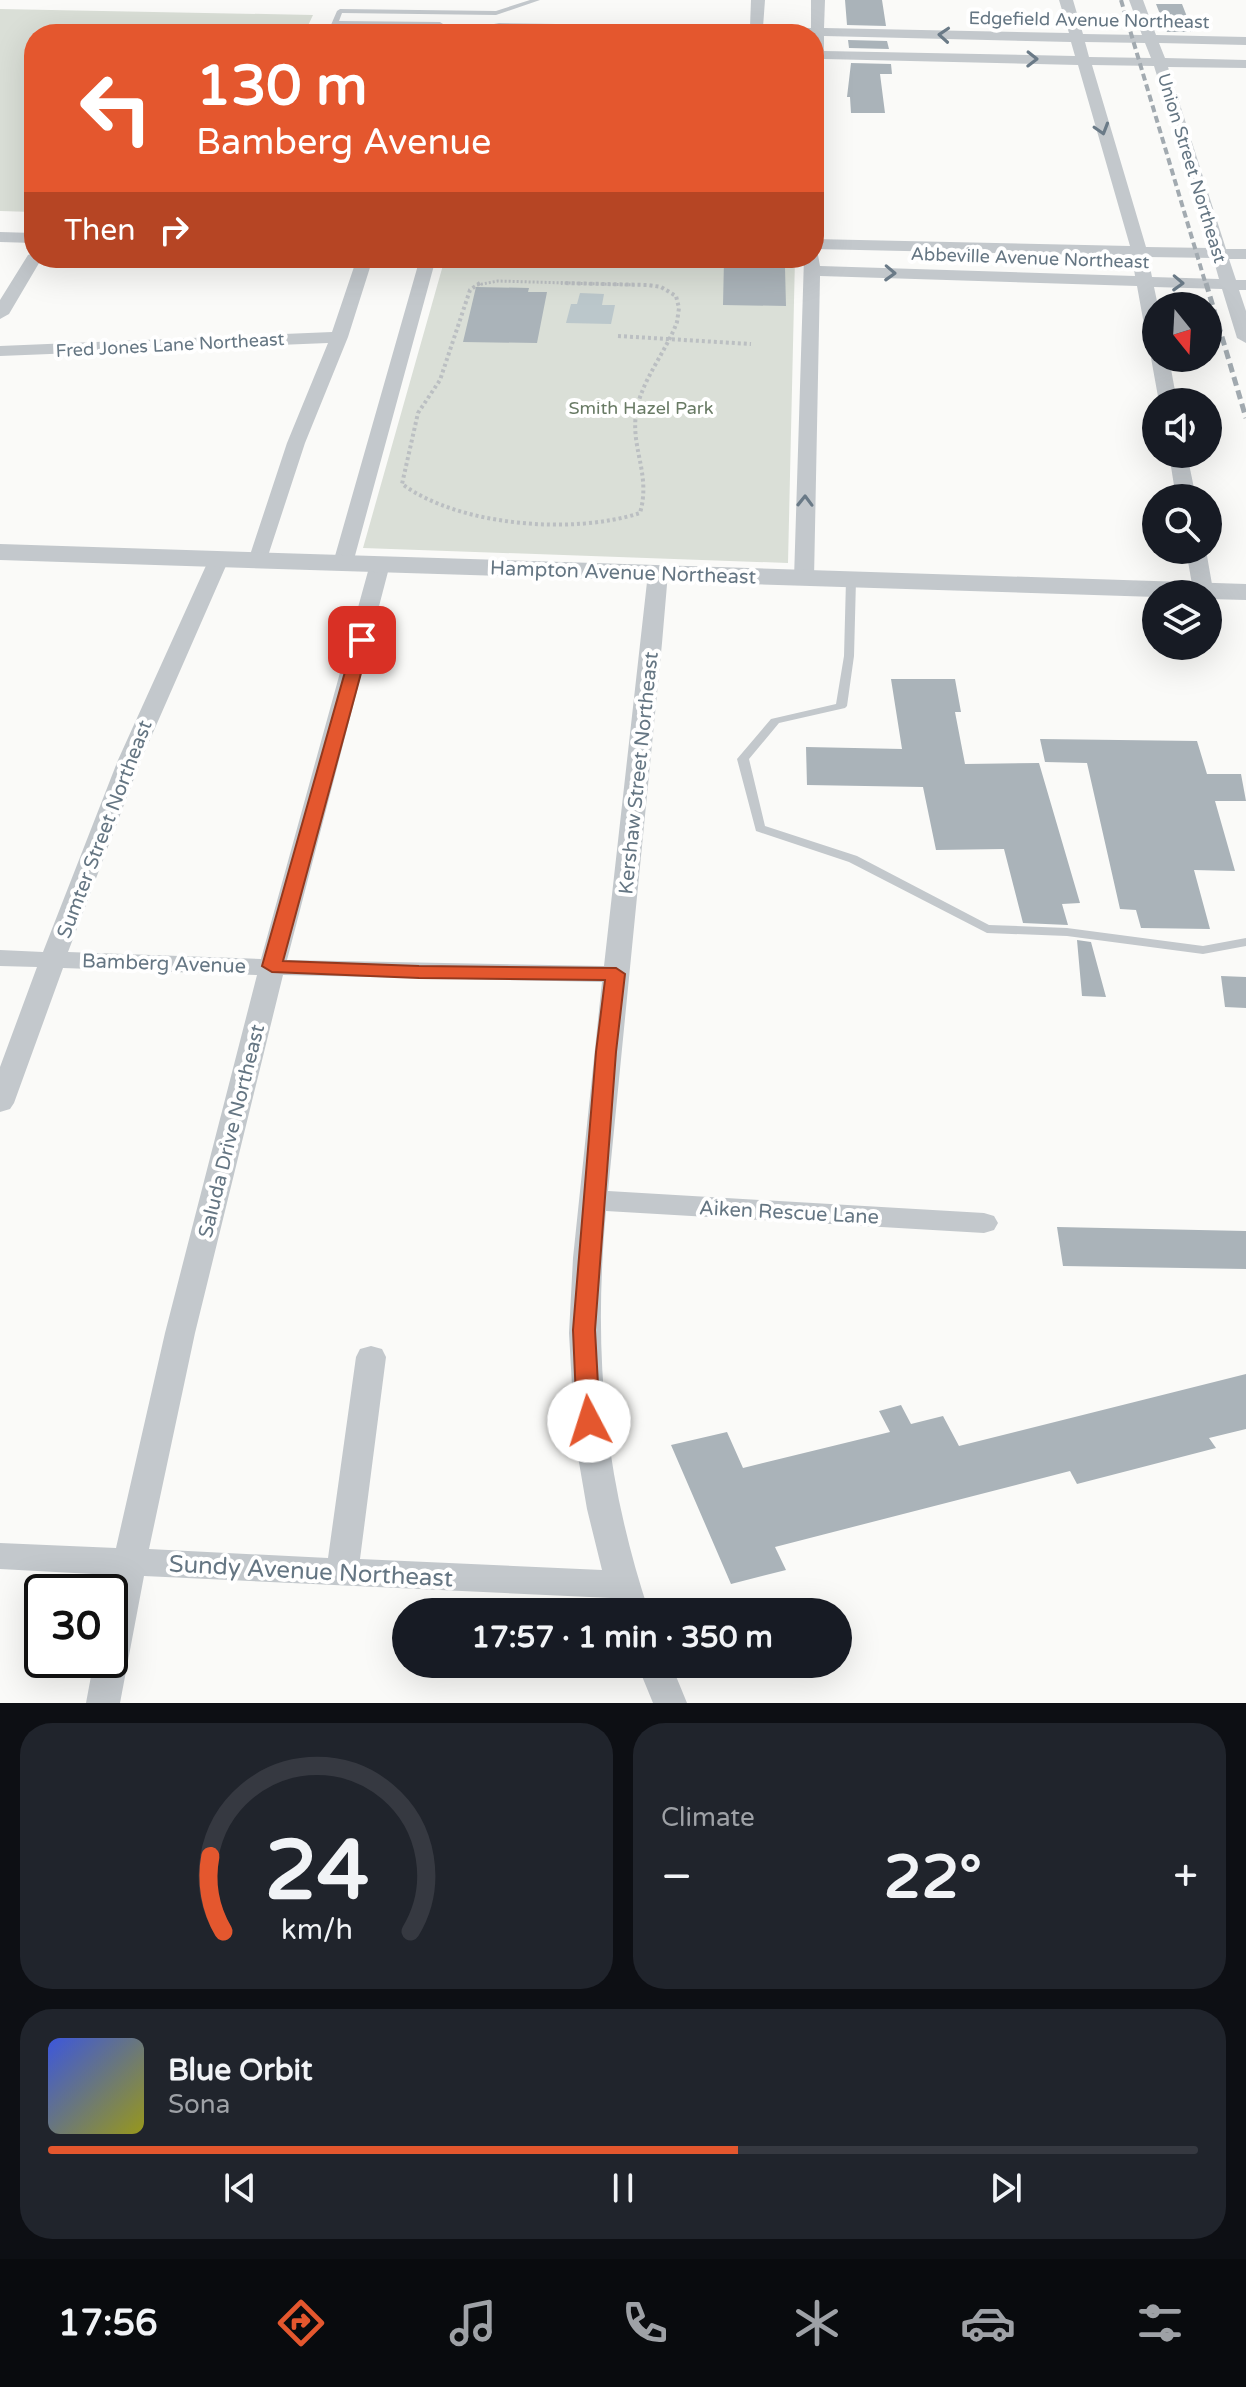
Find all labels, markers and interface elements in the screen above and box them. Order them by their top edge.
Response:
street label: Edgefield Avenue Northeast [968,7,1210,33]
one-way arrow [937,27,950,44]
one-way arrow [1026,50,1039,67]
text: 130 m [196,53,367,120]
icon: left [64,56,168,160]
street label: Union Street Northeast [1153,71,1231,266]
text: Bamberg Avenue [196,121,492,164]
one-way arrow [1093,121,1109,135]
icon: right [152,208,196,252]
text: Then [64,212,136,249]
street label: Abbeville Avenue Northeast [910,243,1150,273]
one-way arrow [884,265,897,282]
one-way arrow [1172,275,1185,292]
north arrow [1142,292,1222,372]
map controls [1142,292,1222,660]
street label: Fred Jones Lane Northeast [55,328,285,362]
button: sound [1142,388,1222,468]
park label: Smith Hazel Park [569,397,714,419]
button: search [1142,484,1222,564]
one-way arrow [797,494,814,507]
street label: Hampton Avenue Northeast [490,556,757,590]
button: layers [1142,580,1222,660]
pin [328,606,396,674]
icon: arrive [340,618,384,662]
street label: Kershaw Street Northeast [614,650,664,896]
street label: Sumter Street Northeast [52,717,158,942]
street label: Bamberg Avenue [82,949,246,979]
street label: Saluda Drive Northeast [194,1022,270,1241]
street label: Aiken Rescue Lane [698,1196,879,1230]
position arrow [547,1379,631,1463]
street label: Sundy Avenue Northeast [168,1550,454,1593]
speed limit sign: 30 [24,1574,128,1678]
text: 17:57 · 1 min · 350 m [471,1619,773,1656]
text: Climate [661,1802,755,1833]
text: 24 [264,1822,369,1922]
text: 22° [884,1842,982,1914]
text: − [661,1851,692,1904]
text: + [1173,1851,1198,1904]
text: km/h [281,1913,352,1947]
text: Blue Orbit [168,2052,313,2089]
text: Sona [168,2089,230,2120]
icon: previous [218,2166,262,2210]
icon: pause [601,2166,645,2210]
icon: next [984,2166,1028,2210]
icon: directions [273,2295,329,2351]
icon: music [445,2295,501,2351]
icon: phone [617,2295,673,2351]
icon: climate [789,2295,845,2351]
icon: car [960,2295,1016,2351]
icon: filters [1132,2295,1188,2351]
text: 17:56 [58,2302,158,2345]

